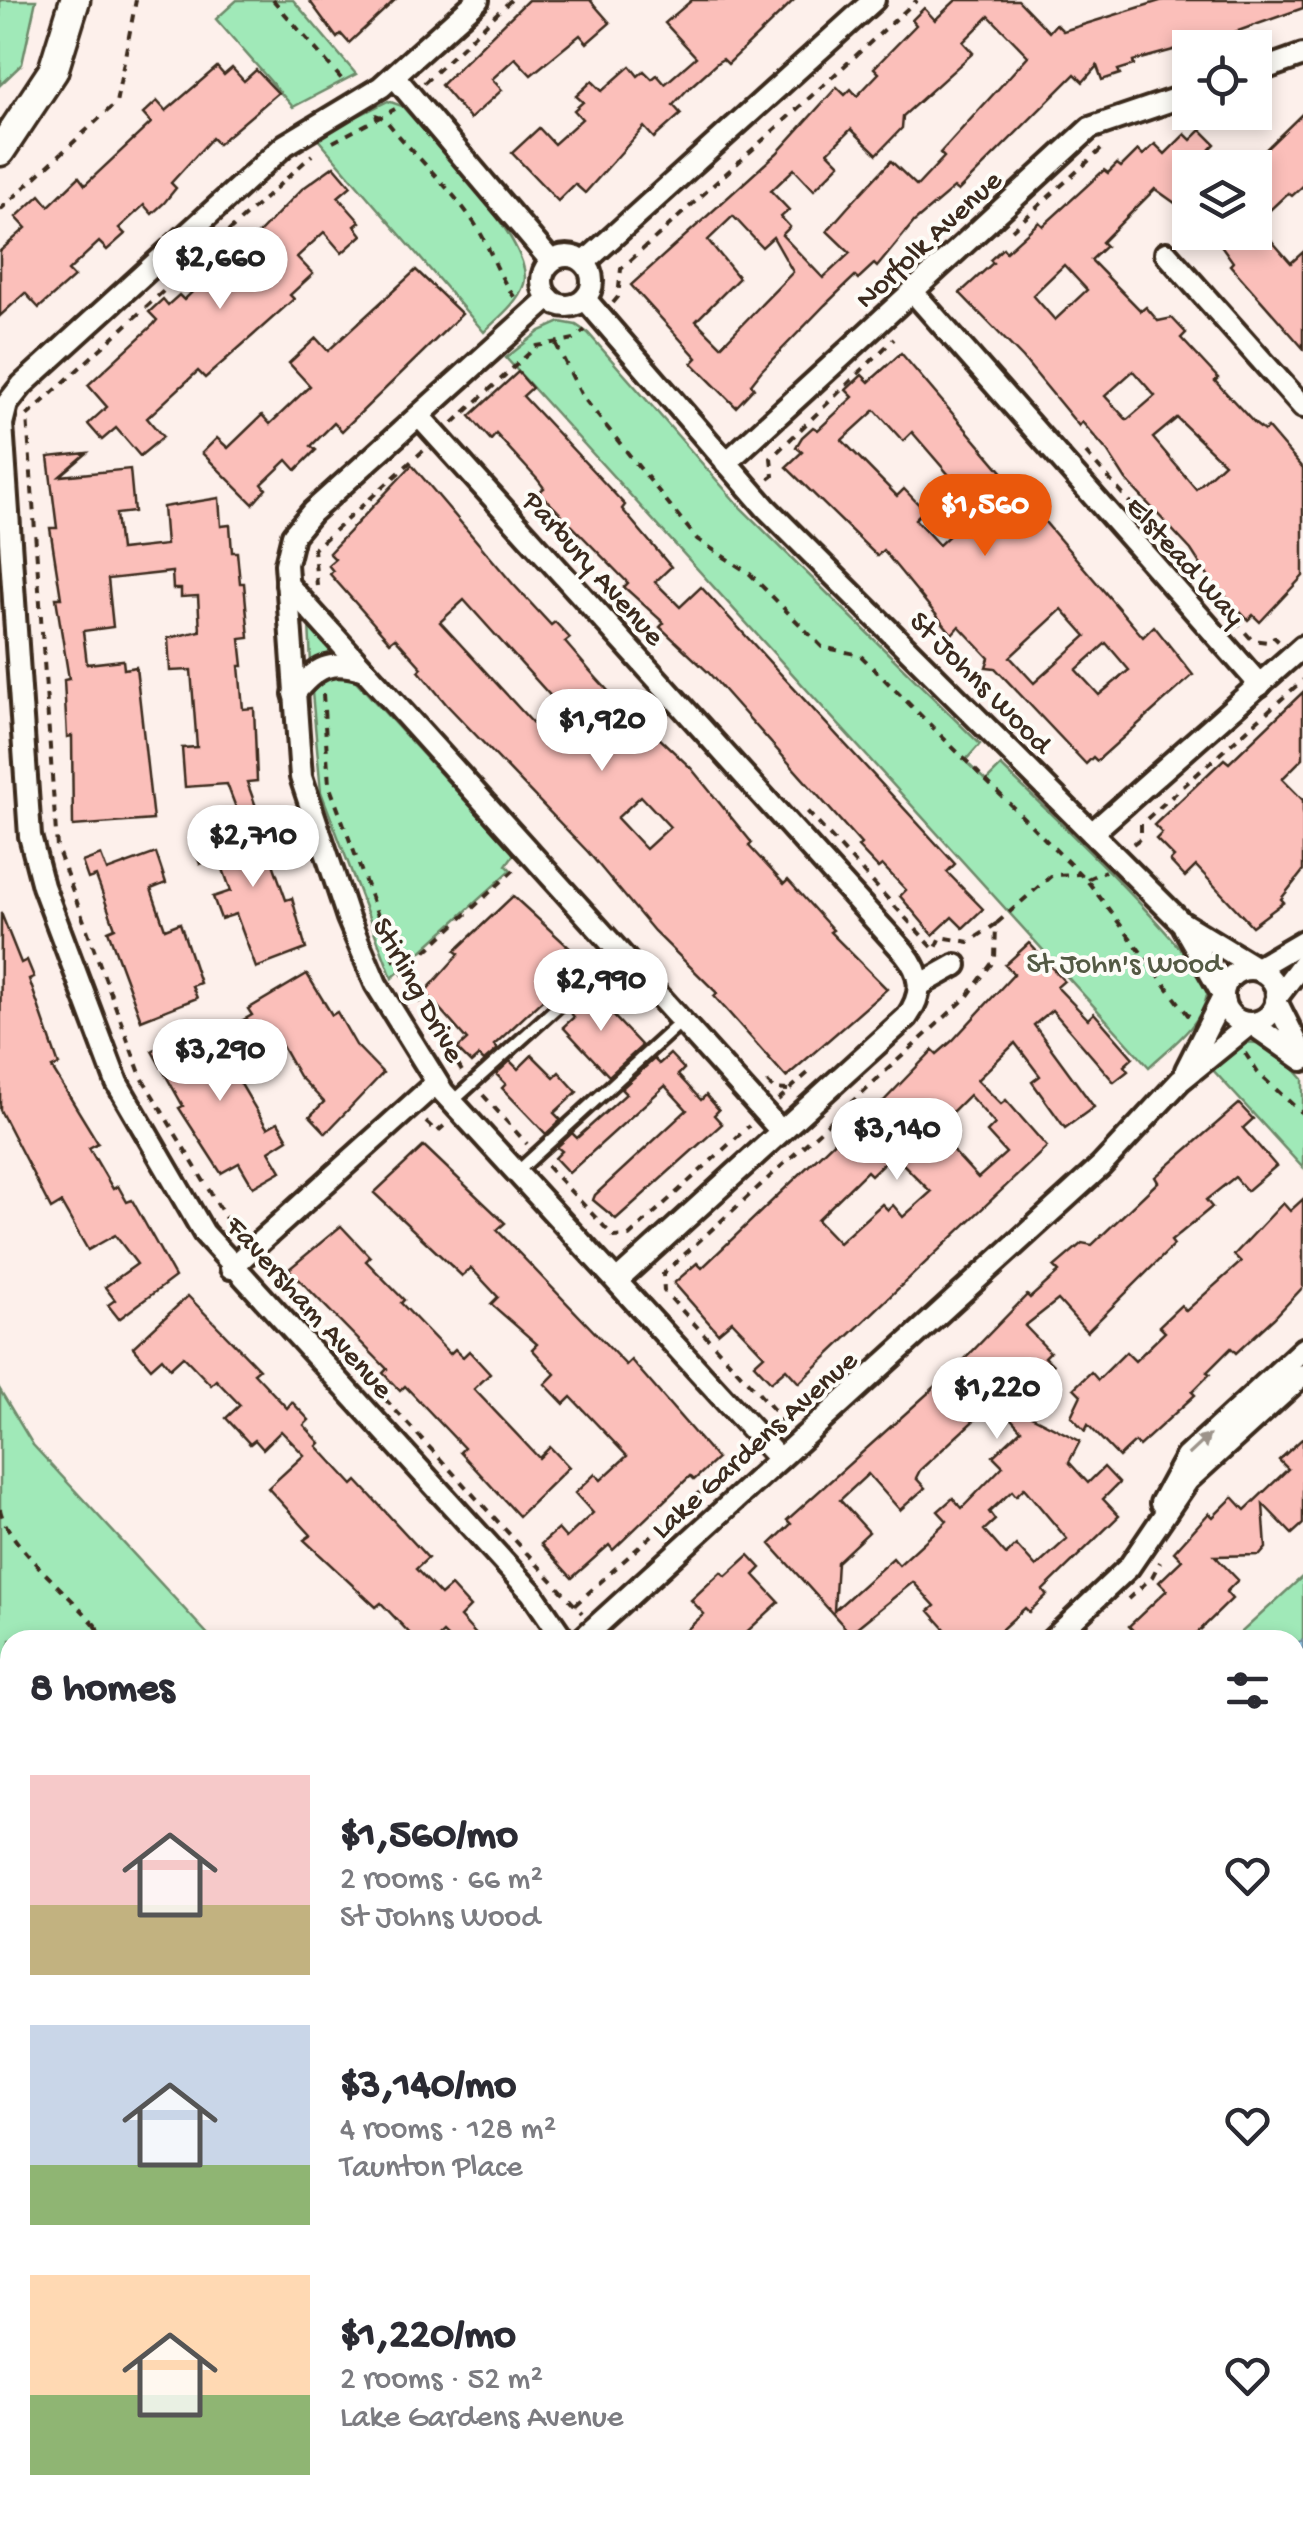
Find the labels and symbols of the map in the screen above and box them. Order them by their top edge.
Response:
street label: Norfolk Avenue [849,164,1011,318]
pin: $2,660 [139,227,301,312]
pin: $1,560 [904,474,1066,559]
street label: Parbury Avenue [512,485,671,655]
street label: Elstead Way [1116,491,1251,635]
street label: St Johns Wood [900,606,1059,765]
pin: $1,920 [521,689,683,774]
pin: $2,710 [172,805,334,890]
street label: Stirling Drive [362,913,470,1070]
pin: $2,990 [520,949,682,1034]
park label: St John's Wood [1026,949,1224,984]
pin: $3,290 [139,1019,301,1104]
pin: $3,140 [816,1098,978,1183]
street label: Faversham Avenue [216,1210,399,1408]
street label: Lake Gardens Avenue [646,1344,867,1548]
pin: $1,220 [916,1357,1078,1442]
one-way arrow [1187,1434,1211,1457]

